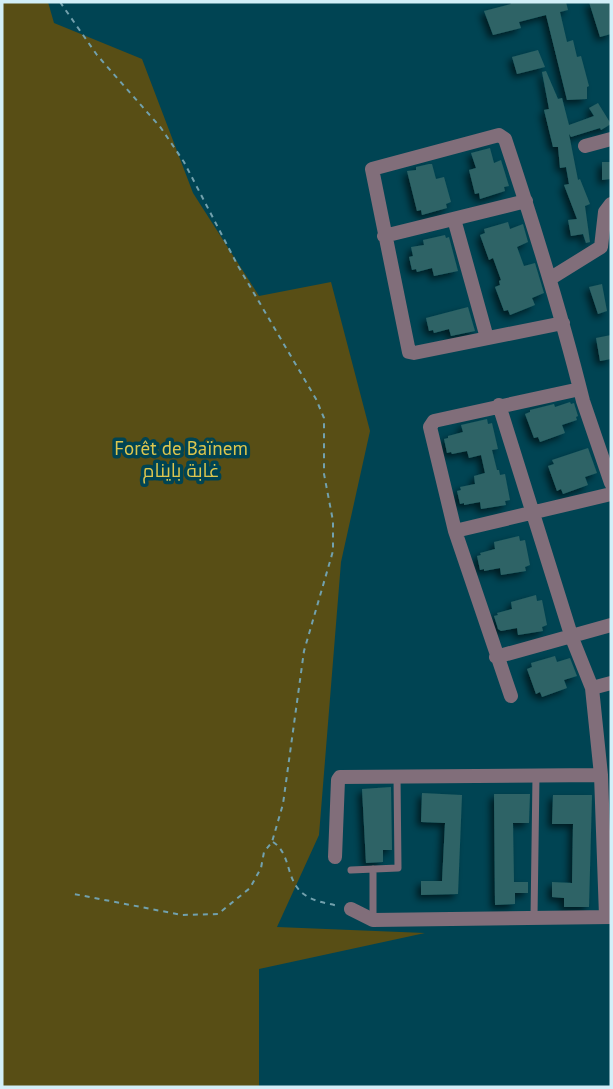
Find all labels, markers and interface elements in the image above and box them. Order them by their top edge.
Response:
park label: Forêt de Baïnem غابة باينام [114,436,248,484]

